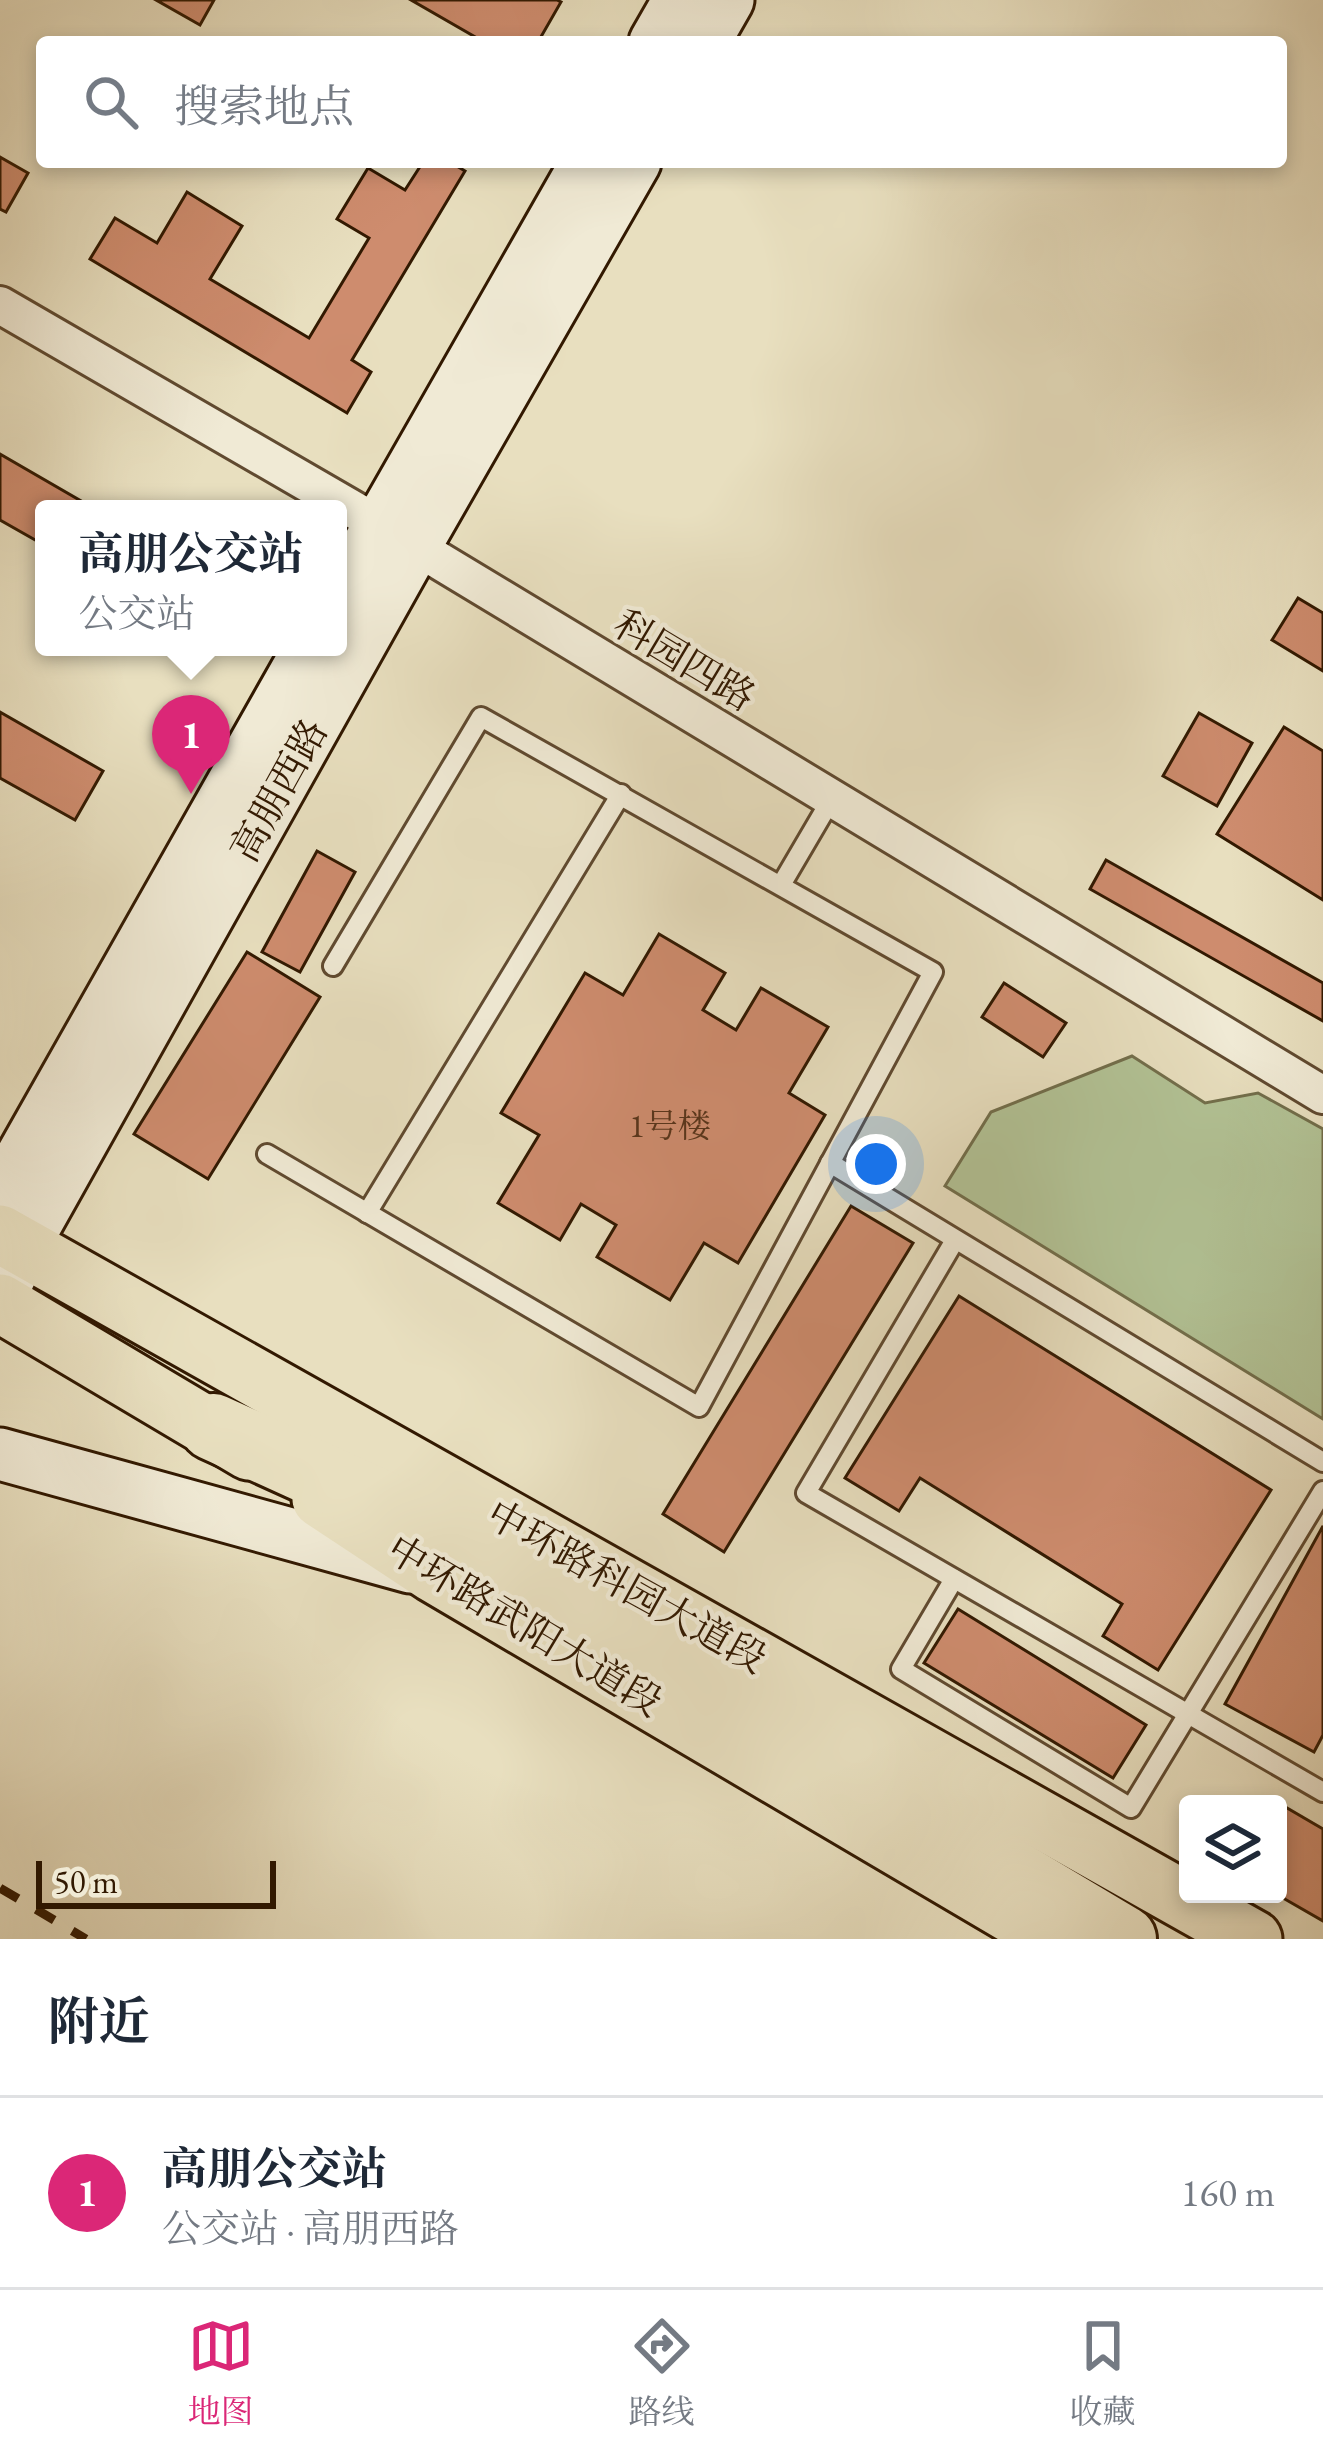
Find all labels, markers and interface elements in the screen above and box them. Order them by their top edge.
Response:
search box [36,36,1287,168]
icon: search [78,69,144,135]
text: 搜索地点 [174,77,354,135]
popup [35,500,347,656]
text: 高朋公交站 [78,524,304,582]
text: 公交站 [78,588,196,639]
street label: 科园四路 [605,598,765,722]
pin: 1 [152,695,230,794]
street label: 高朋西路 [218,710,339,871]
house number: 1号楼 [629,1104,711,1147]
your location [846,1134,906,1194]
street label: 中环路科园大道段 [478,1489,776,1684]
street label: 中环路武阳大道段 [378,1523,672,1728]
map controls [1179,1795,1287,1903]
button: layers [1179,1795,1287,1903]
scale bar [36,1855,276,1908]
text: 50 m [54,1860,118,1903]
text: 附近 [48,1988,150,2054]
text: 高朋公交站 [162,2139,387,2197]
text: 1 [77,2167,97,2218]
text: 160 m [1181,2167,1275,2218]
text: 公交站 · 高朋西路 [162,2203,458,2254]
tab: 地图 [188,2313,254,2433]
tab: 路线 [629,2313,695,2433]
tab: 收藏 [1070,2313,1136,2433]

